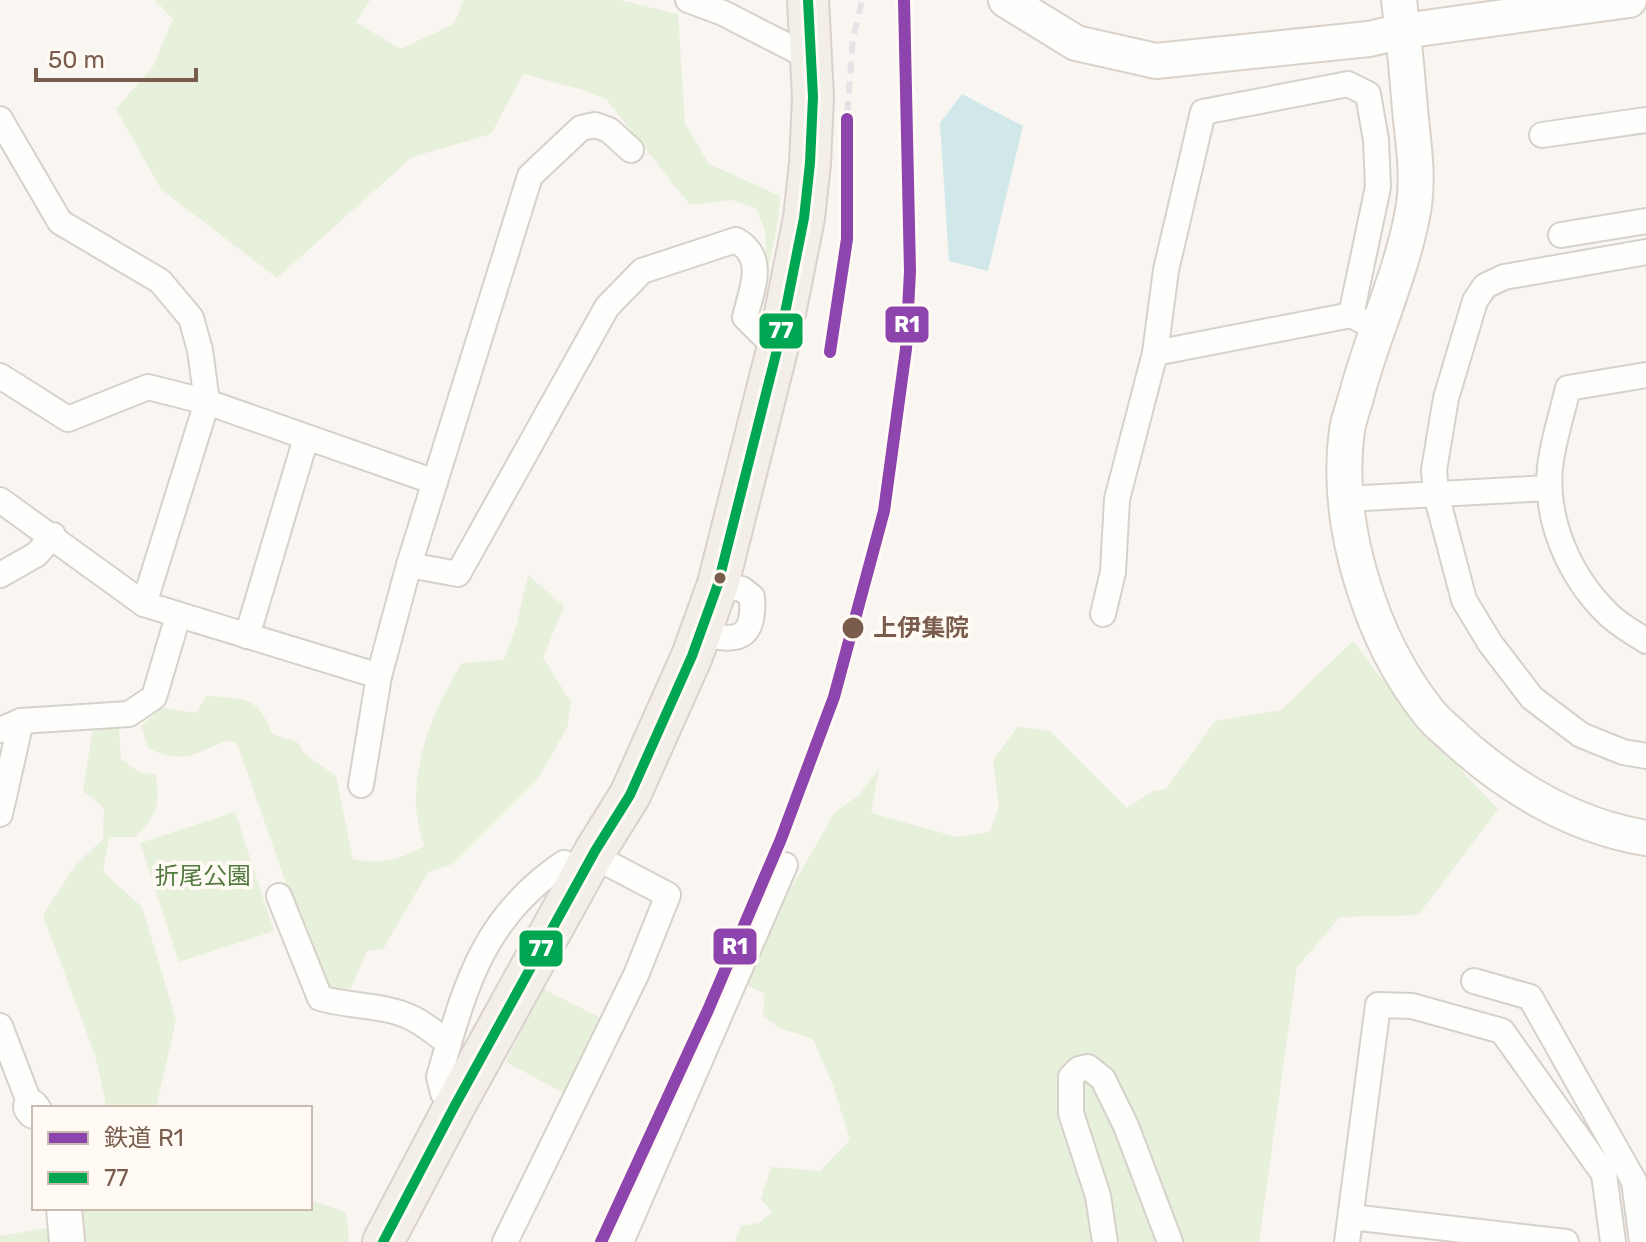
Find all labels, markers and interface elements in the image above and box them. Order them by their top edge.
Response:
scale bar [36,32,196,82]
text: 50 m [48,46,105,74]
line badge: R1 [884,305,930,344]
text: R1 [894,311,920,338]
line badge: 77 [758,312,804,350]
text: 77 [768,317,794,344]
unlabelled marker [712,570,728,586]
place label: 上伊集院 [873,614,969,642]
marker: 上伊集院 [840,615,866,641]
park label: 折尾公園 [155,862,251,890]
line badge: R1 [712,927,758,966]
line badge: 77 [518,929,564,968]
text: R1 [722,933,748,960]
text: 77 [528,935,554,962]
legend [32,1106,312,1210]
text: 鉄道 R1 [104,1124,184,1152]
text: 77 [104,1164,129,1192]

